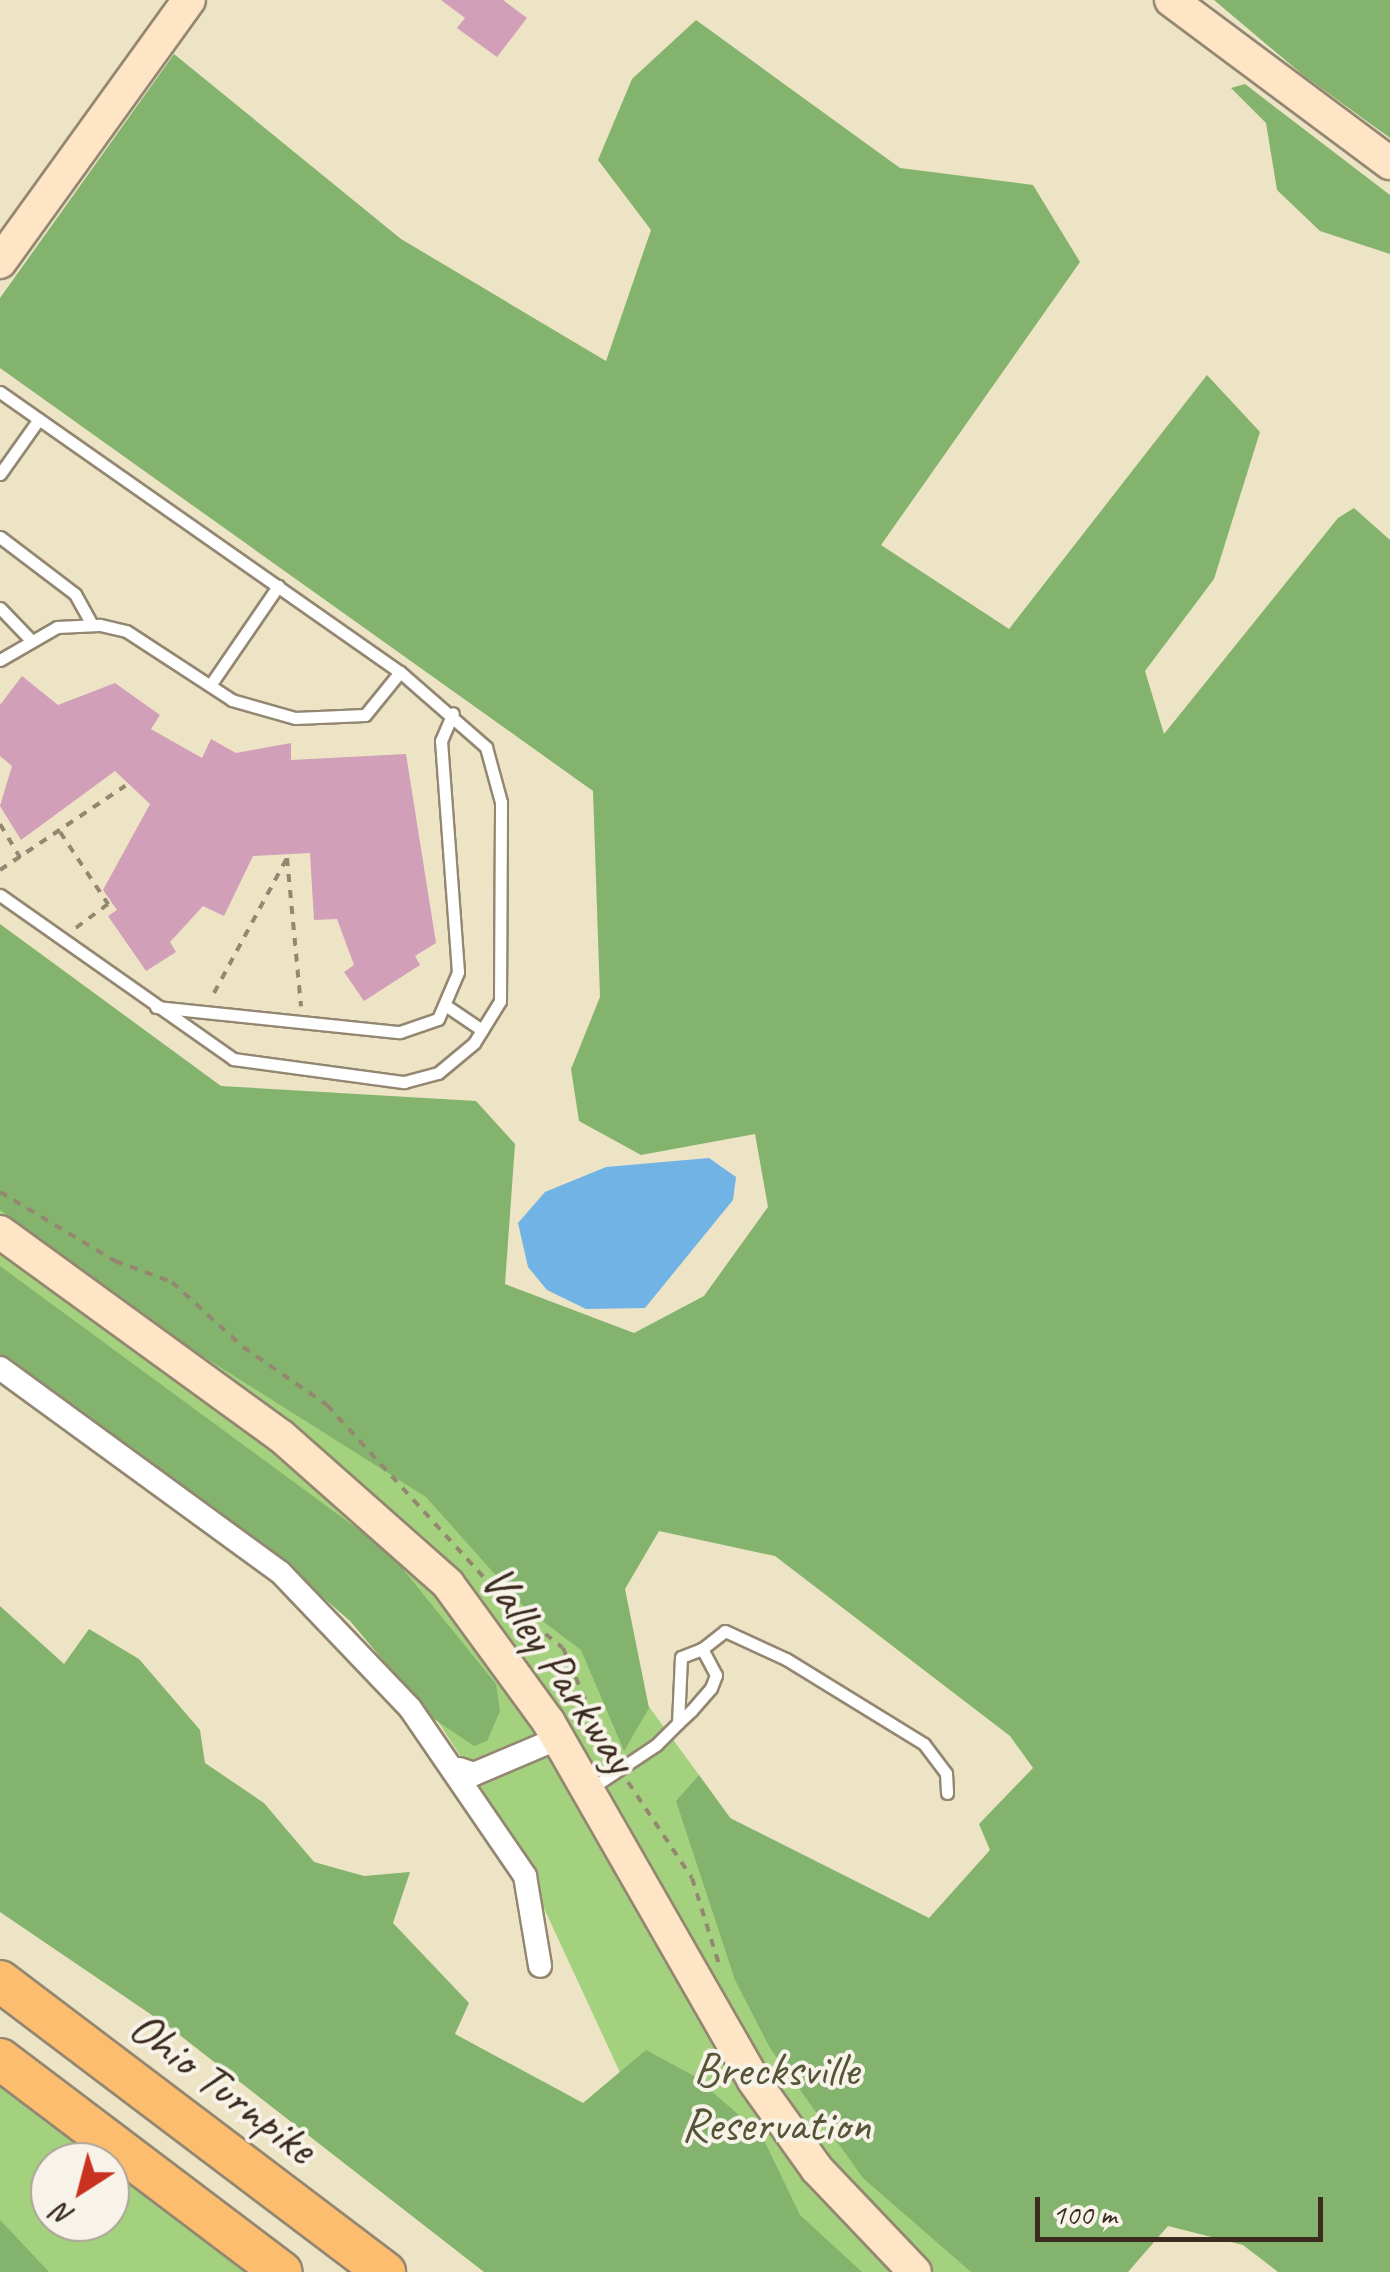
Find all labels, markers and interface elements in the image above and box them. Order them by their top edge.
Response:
street label: Valley Parkway [468,1554,650,1784]
street label: Ohio Turnpike [118,1998,328,2176]
park label: Brecksville Reservation [681,2040,871,2153]
north arrow [30,2142,130,2242]
scale bar [1040,2177,1328,2239]
text: 100 m [1052,2195,1117,2233]
text: N [46,2196,81,2234]

